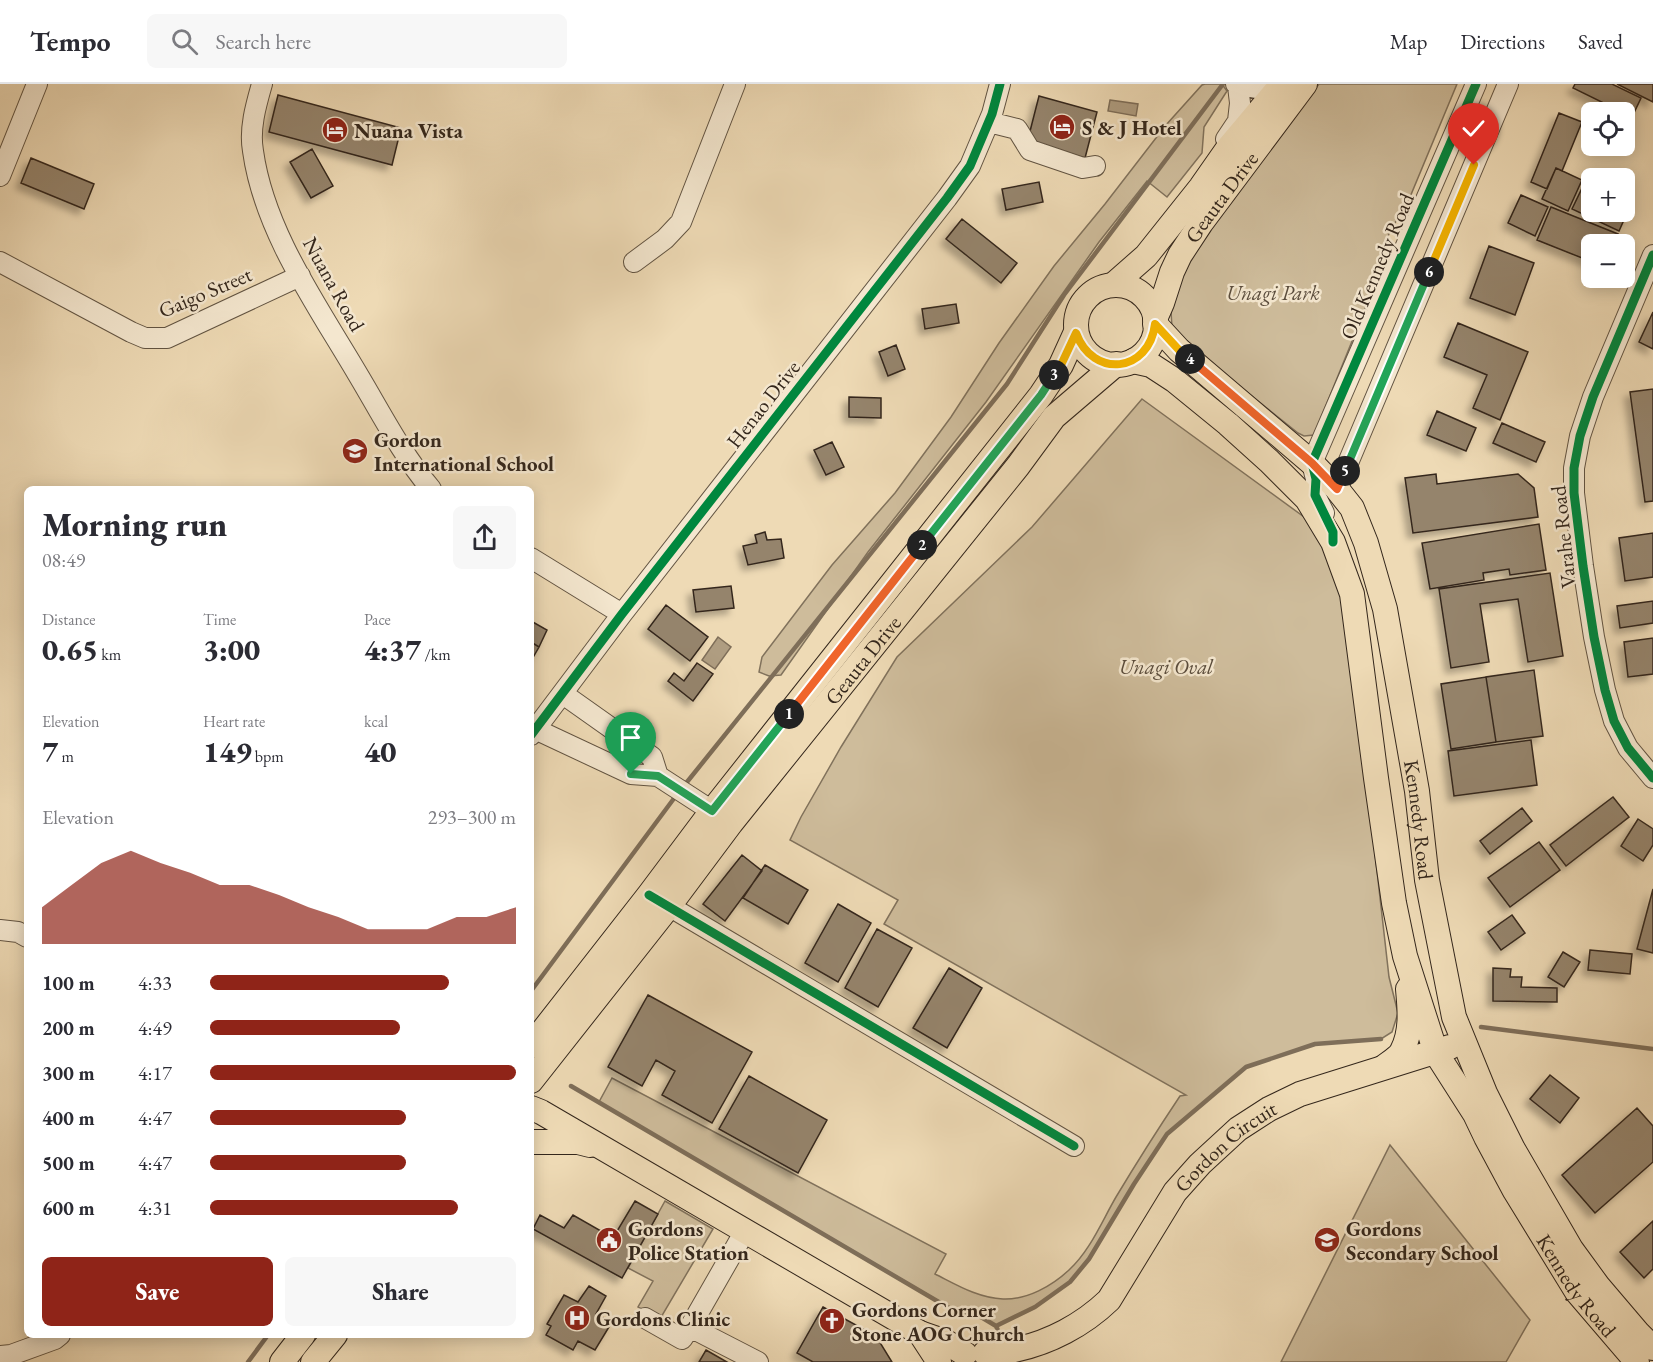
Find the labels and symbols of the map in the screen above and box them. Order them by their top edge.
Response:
pin [1448,103,1499,165]
hotel icon: S & J Hotel [1047,112,1077,142]
place label: S & J Hotel [1082,114,1182,141]
hotel icon: Nuana Vista [320,115,350,145]
place label: Nuana Vista [354,117,464,144]
street label: Geauta Drive [1178,146,1264,248]
street label: Old Kennedy Road [1334,188,1420,343]
street label: Nuana Road [297,232,371,336]
pin: 6 [1414,257,1444,287]
street label: Gaigo Street [154,260,256,324]
park label: Unagi Park [1226,279,1320,306]
pin: 4 [1175,344,1205,374]
street label: Henao Drive [720,355,806,453]
pin: 3 [1039,360,1069,390]
place label: Gordon International School [374,426,554,477]
school or university icon: Gordon International School [340,436,370,466]
pin: 5 [1330,456,1360,486]
street label: Varahe Road [1544,484,1582,590]
pin: 2 [907,530,937,560]
street label: Geauta Drive [818,610,906,710]
park label: Unagi Oval [1119,653,1214,680]
pin: 1 [774,699,804,729]
pin [605,712,656,774]
street label: Kennedy Road [1398,757,1440,881]
street label: Gordon Circuit [1168,1094,1281,1197]
place label: Gordons Police Station [628,1215,749,1266]
place label: Gordons Secondary School [1346,1215,1499,1266]
public building icon: Gordons Police Station [594,1225,624,1255]
school or university icon: Gordons Secondary School [1312,1225,1342,1255]
street label: Kennedy Road [1531,1229,1623,1343]
place label: Gordons Corner Stone AOG Church [852,1296,1025,1347]
hospital icon: Gordons Clinic [562,1303,592,1333]
place label: Gordons Clinic [596,1305,731,1332]
church icon: Gordons Corner Stone AOG Church [817,1306,847,1336]

